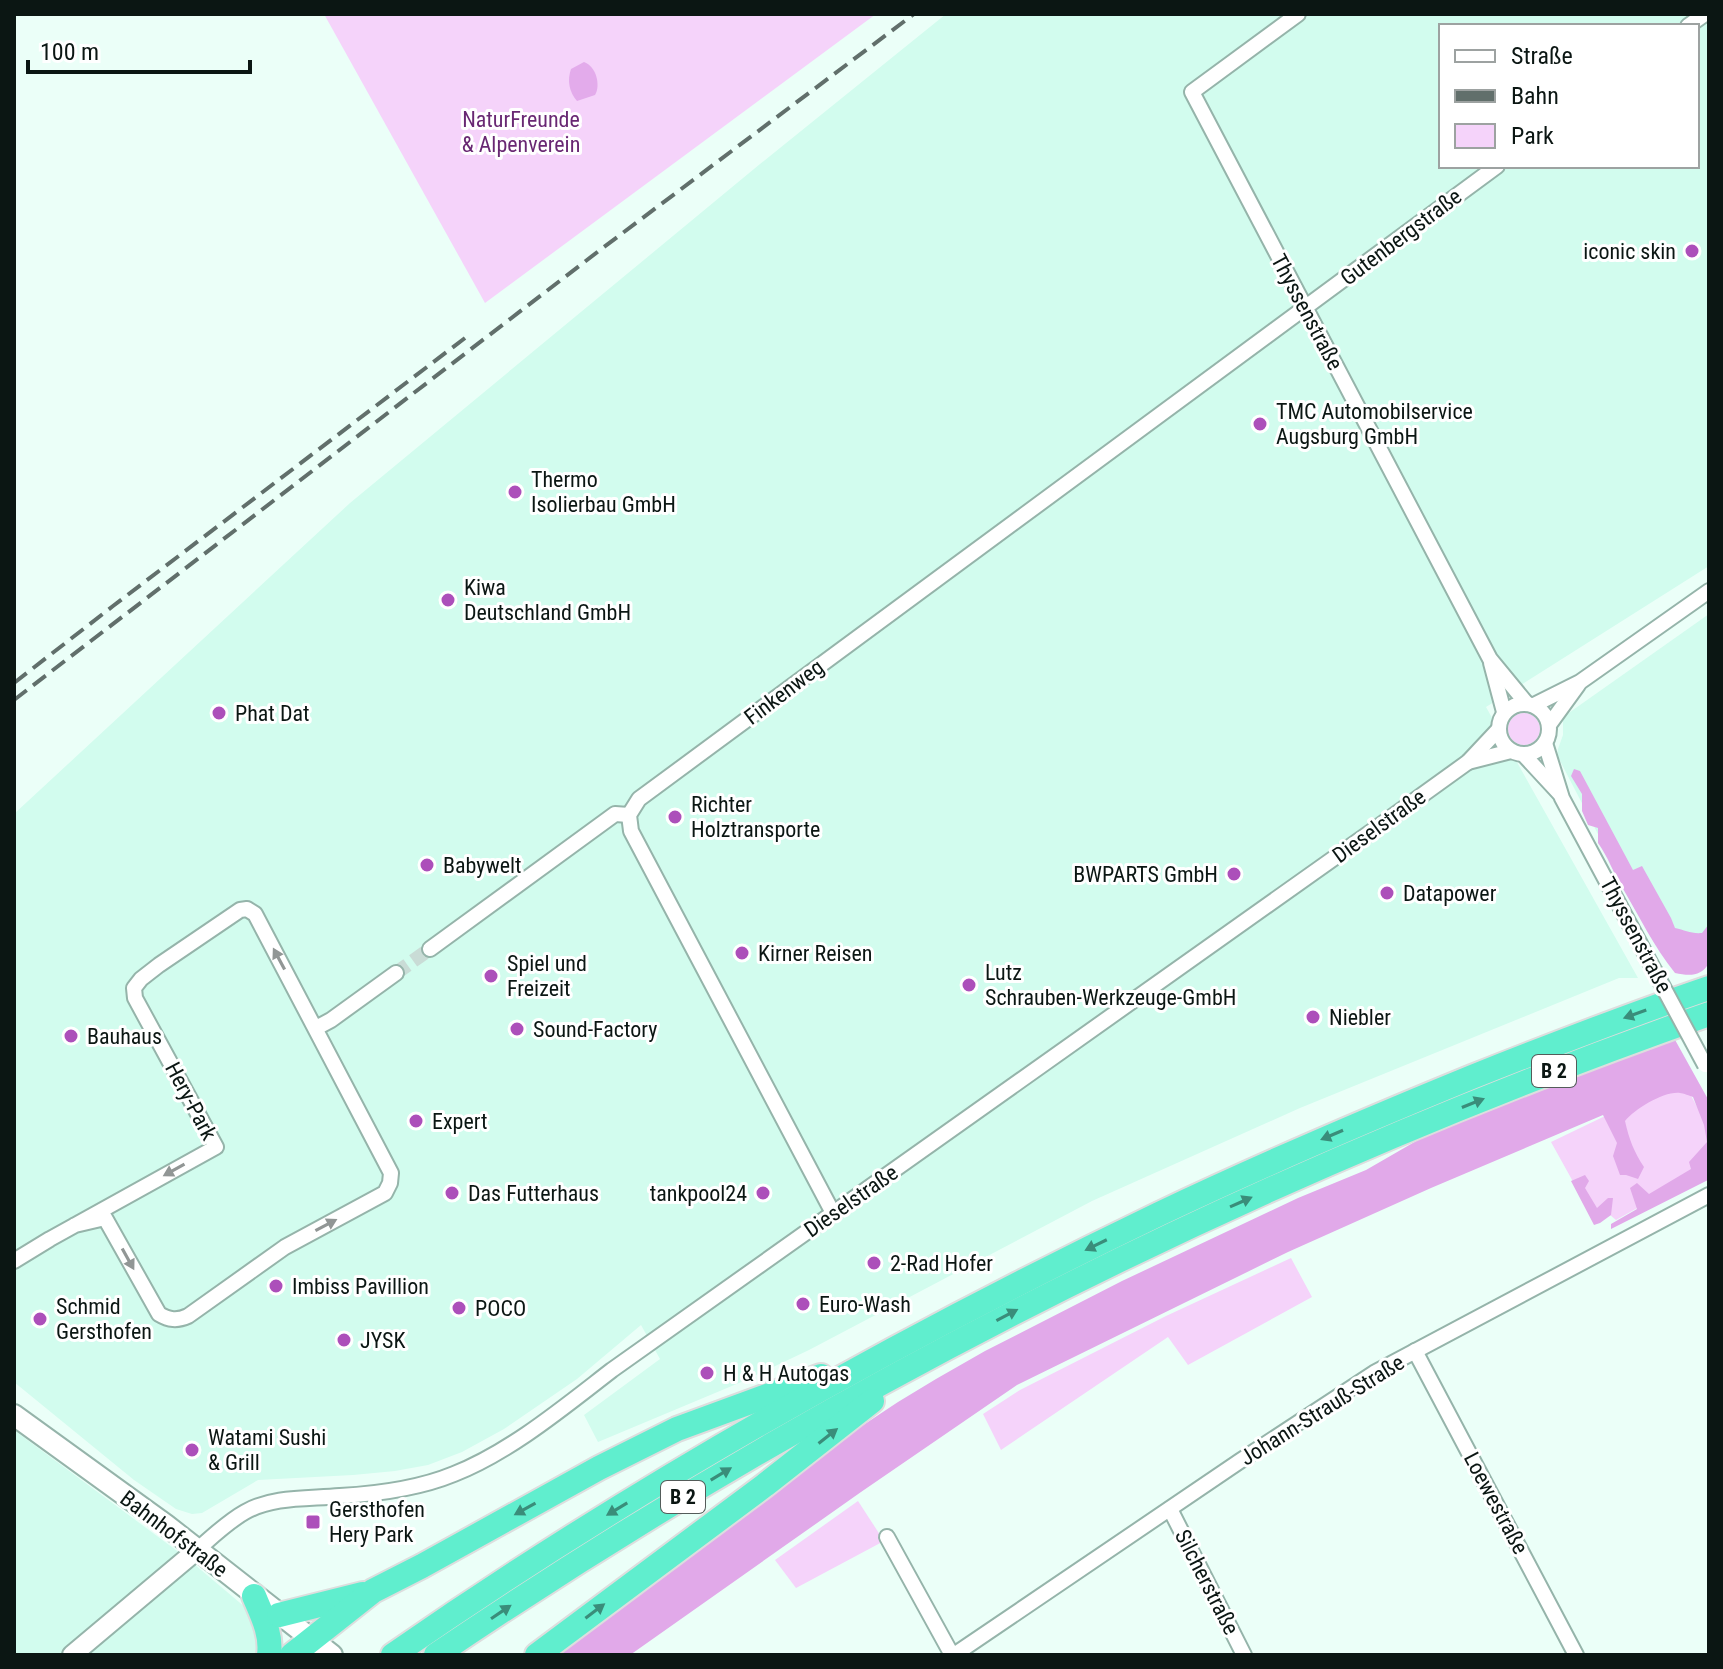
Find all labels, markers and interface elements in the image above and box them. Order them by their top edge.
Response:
scale bar [28,24,250,74]
legend [1439,24,1699,168]
text: 100 m [40,38,99,66]
text: Straße [1511,42,1573,70]
text: Bahn [1511,82,1559,110]
park label: NaturFreunde & Alpenverein [462,107,580,157]
text: Park [1511,122,1554,150]
street label: Gutenbergstraße [1336,183,1466,291]
place label: iconic skin [1583,239,1676,264]
marker: iconic skin [1683,242,1701,260]
street label: Thyssenstraße [1266,250,1348,374]
place label: TMC Automobilservice Augsburg GmbH [1276,399,1473,449]
marker: TMC Automobilservice Augsburg GmbH [1251,415,1269,433]
place label: Thermo Isolierbau GmbH [531,467,676,517]
marker: Thermo Isolierbau GmbH [506,483,524,501]
place label: Kiwa Deutschland GmbH [464,575,631,625]
marker: Kiwa Deutschland GmbH [439,591,457,609]
street label: Finkenweg [740,654,828,730]
place label: Phat Dat [235,701,310,726]
marker: Phat Dat [210,704,228,722]
street label: Dieselstraße [1328,784,1430,868]
place label: Richter Holztransporte [691,792,820,842]
marker: Richter Holztransporte [666,808,684,826]
place label: Babywelt [443,853,522,878]
marker: Babywelt [418,856,436,874]
place label: BWPARTS GmbH [1073,862,1218,887]
marker: BWPARTS GmbH [1225,865,1243,883]
street label: Thyssenstraße [1595,873,1677,997]
place label: Datapower [1403,881,1497,906]
marker: Datapower [1378,884,1396,902]
place label: Kirner Reisen [758,941,873,966]
marker: Kirner Reisen [733,944,751,962]
one-way arrow [273,948,286,971]
place label: Spiel und Freizeit [507,951,587,1001]
place label: Lutz Schrauben-Werkzeuge-GmbH [985,960,1236,1010]
marker: Spiel und Freizeit [482,967,500,985]
marker: Lutz Schrauben-Werkzeuge-GmbH [960,976,978,994]
place label: Niebler [1329,1005,1391,1030]
marker: Niebler [1304,1008,1322,1026]
one-way arrow [1623,1008,1647,1021]
place label: Sound-Factory [533,1017,657,1042]
marker: Sound-Factory [508,1020,526,1038]
place label: Bauhaus [87,1024,162,1049]
marker: Bauhaus [62,1027,80,1045]
road number: B 2 [1532,1055,1576,1087]
street label: Hery-Park [160,1058,222,1144]
one-way arrow [1461,1096,1485,1109]
place label: Expert [432,1109,488,1134]
marker: Expert [407,1112,425,1130]
one-way arrow [1320,1129,1343,1142]
street label: Dieselstraße [799,1160,903,1242]
one-way arrow [163,1164,186,1177]
place label: Das Futterhaus [468,1181,599,1206]
place label: tankpool24 [650,1181,747,1206]
marker: Das Futterhaus [443,1184,461,1202]
marker: tankpool24 [754,1184,772,1202]
one-way arrow [1229,1196,1253,1209]
one-way arrow [315,1218,337,1232]
one-way arrow [1084,1238,1107,1252]
one-way arrow [121,1248,134,1271]
place label: 2-Rad Hofer [890,1251,993,1276]
marker: 2-Rad Hofer [865,1254,883,1272]
place label: Imbiss Pavillion [292,1274,429,1299]
marker: Imbiss Pavillion [267,1277,285,1295]
place label: Euro-Wash [819,1292,911,1317]
place label: Schmid Gersthofen [56,1294,152,1344]
marker: Euro-Wash [794,1295,812,1313]
place label: POCO [475,1296,526,1321]
marker: POCO [450,1299,468,1317]
one-way arrow [996,1309,1019,1322]
marker: Schmid Gersthofen [31,1310,49,1328]
place label: JYSK [360,1328,405,1353]
marker: JYSK [335,1331,353,1349]
street label: Johann-Strauß-Straße [1235,1349,1409,1471]
place label: H & H Autogas [723,1361,849,1386]
marker: H & H Autogas [698,1364,716,1382]
place label: Watami Sushi & Grill [208,1425,326,1475]
one-way arrow [818,1428,838,1444]
marker: Watami Sushi & Grill [183,1441,201,1459]
street label: Loewestraße [1459,1448,1533,1558]
one-way arrow [710,1467,733,1482]
road number: B 2 [661,1481,705,1513]
street label: Bahnhofstraße [116,1486,232,1582]
place label: Gersthofen Hery Park [329,1497,425,1547]
one-way arrow [514,1502,536,1516]
one-way arrow [606,1502,628,1516]
marker: Gersthofen Hery Park [304,1513,322,1531]
street label: Silcherstraße [1170,1525,1244,1639]
one-way arrow [585,1603,605,1619]
one-way arrow [490,1605,512,1619]

